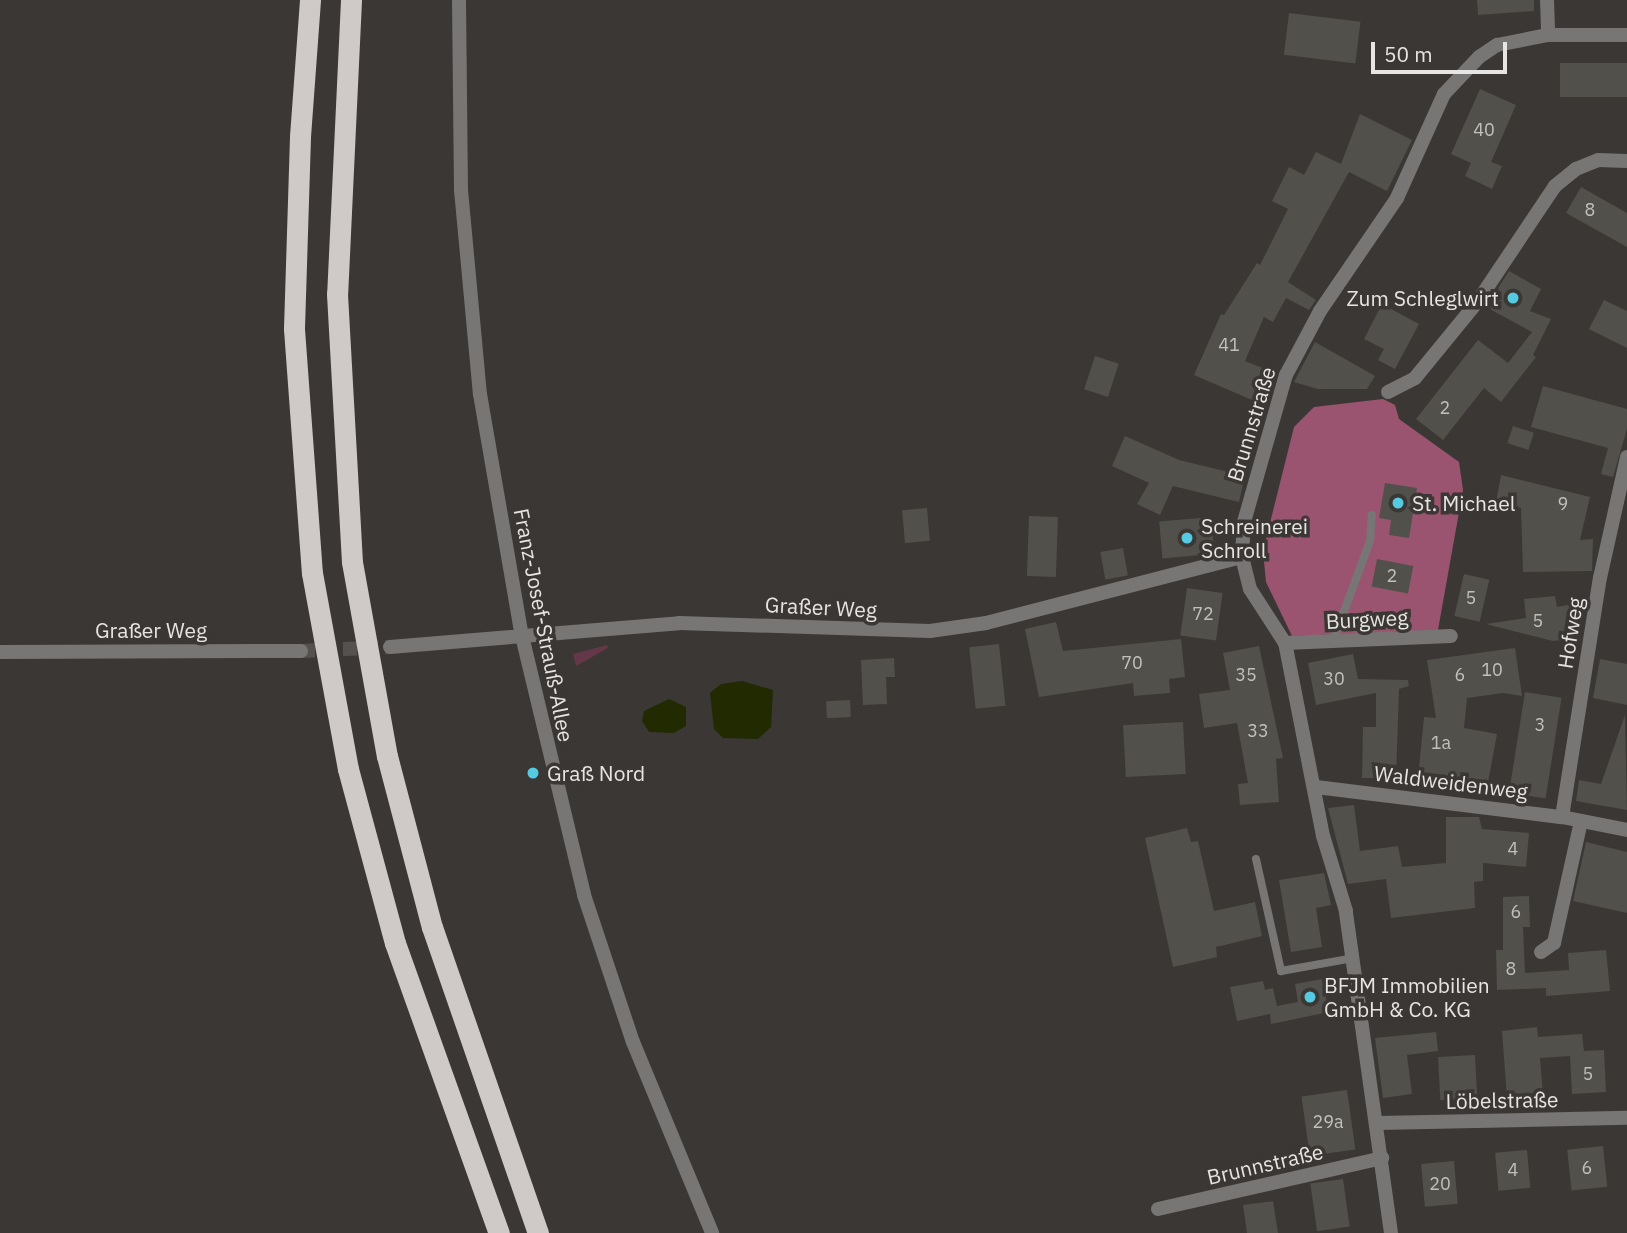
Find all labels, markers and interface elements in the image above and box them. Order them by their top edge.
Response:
scale bar [1375,28,1512,72]
text: 50 m [1384,40,1433,68]
house number: 40 [1473,119,1495,141]
house number: 8 [1585,199,1595,221]
place label: Zum Schleglwirt [1347,285,1499,311]
marker: Zum Schleglwirt [1505,290,1521,306]
house number: 41 [1218,334,1240,356]
street label: Brunnstraße [1222,364,1280,484]
house number: 2 [1440,397,1450,419]
place label: St. Michael [1412,490,1515,516]
house number: 9 [1558,493,1568,515]
marker: St. Michael [1390,495,1406,511]
street label: Franz-Josef-Strauß-Allee [509,506,579,744]
place label: Schreinerei Schroll [1201,513,1308,563]
marker: Schreinerei Schroll [1179,530,1195,546]
house number: 2 [1387,565,1397,587]
house number: 5 [1466,587,1476,609]
street label: Graßer Weg [764,591,878,623]
street label: Hofweg [1552,596,1588,670]
house number: 72 [1192,603,1214,625]
street label: Burgweg [1325,604,1409,634]
house number: 5 [1533,610,1543,632]
street label: Graßer Weg [95,617,207,643]
house number: 70 [1121,652,1143,674]
house number: 10 [1481,659,1503,681]
house number: 35 [1235,664,1257,686]
house number: 6 [1455,664,1465,686]
house number: 30 [1323,668,1345,690]
house number: 3 [1535,714,1545,736]
house number: 33 [1247,720,1269,742]
house number: 1a [1431,732,1451,754]
place label: Graß Nord [547,760,645,786]
street label: Waldweidenweg [1373,760,1529,804]
marker: Graß Nord [525,765,541,781]
house number: 4 [1508,838,1518,860]
house number: 6 [1511,901,1521,923]
house number: 8 [1506,958,1516,980]
place label: BFJM Immobilien GmbH & Co. KG [1324,972,1490,1022]
marker: BFJM Immobilien GmbH & Co. KG [1302,989,1318,1005]
house number: 5 [1583,1063,1593,1085]
street label: Löbelstraße [1445,1086,1559,1114]
house number: 29a [1312,1111,1344,1133]
street label: Brunnstraße [1204,1138,1326,1190]
house number: 6 [1582,1157,1592,1179]
house number: 4 [1508,1159,1518,1181]
house number: 20 [1429,1173,1451,1195]

